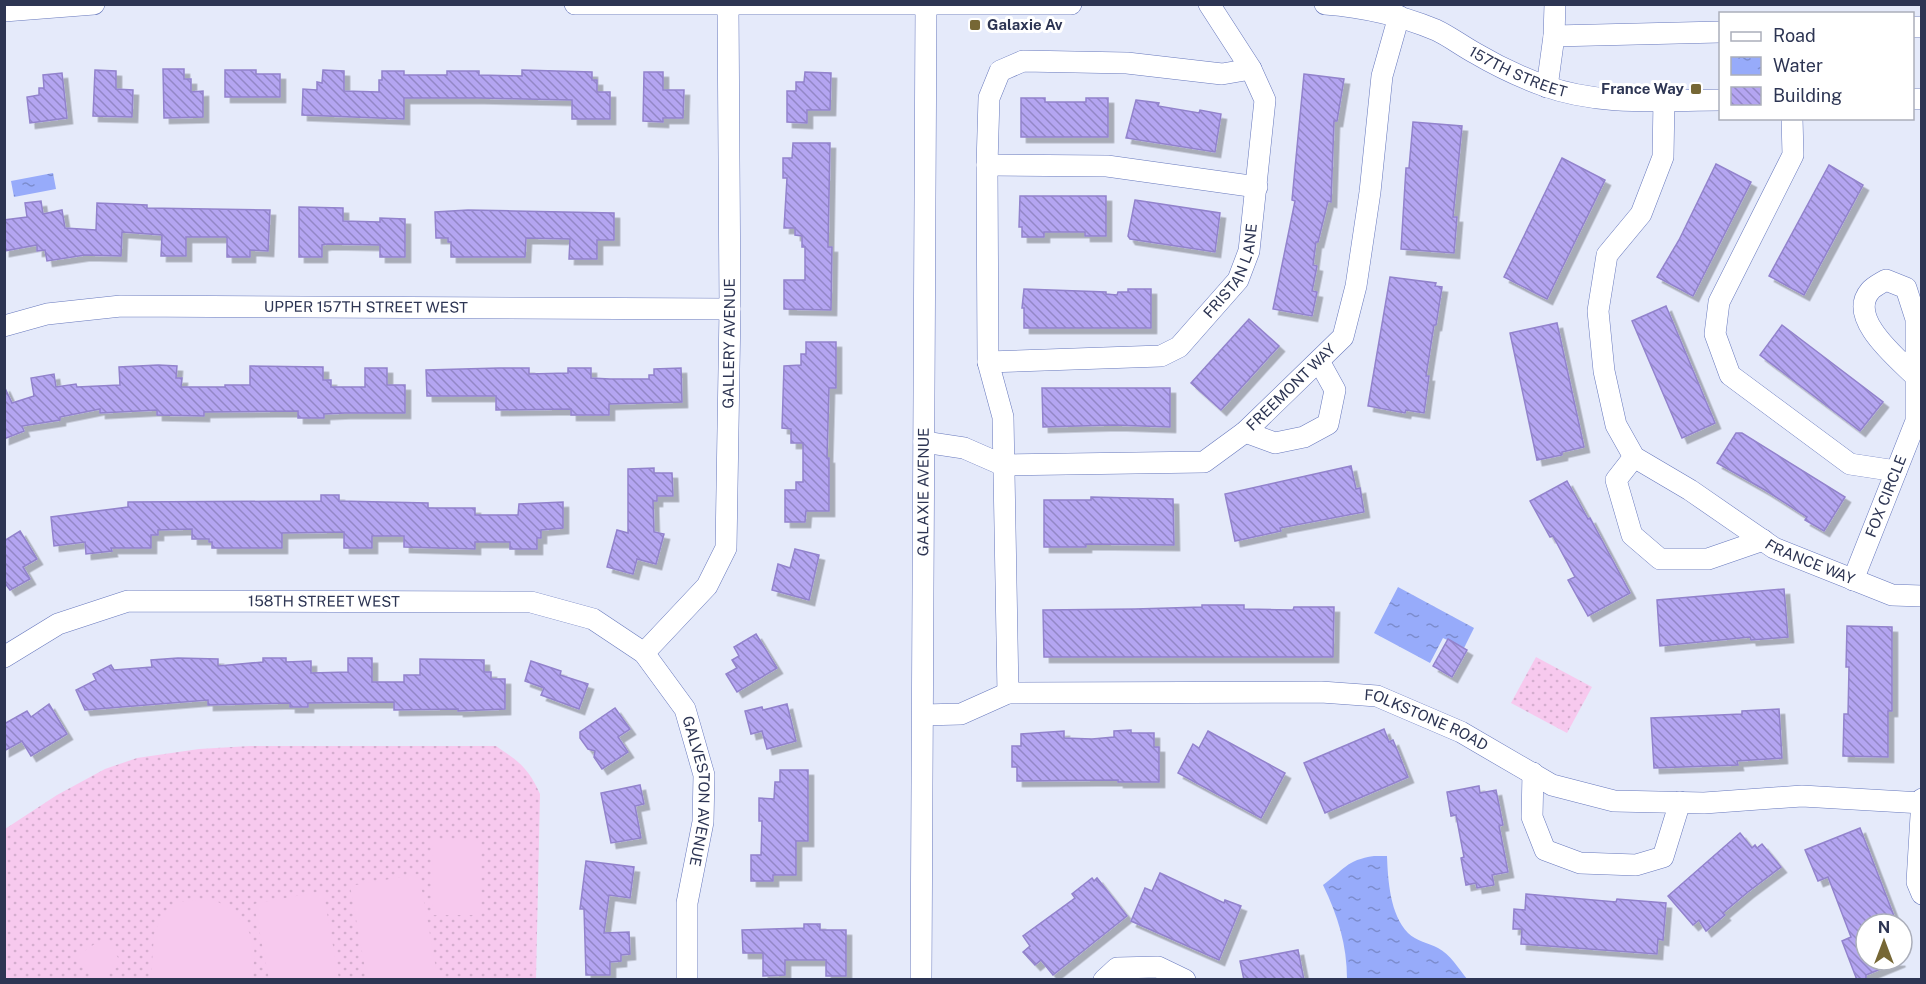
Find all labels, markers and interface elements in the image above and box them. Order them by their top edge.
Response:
legend [1719,12,1914,120]
place label: Galaxie Av [987,16,1063,33]
marker: Galaxie Av [968,18,982,32]
text: Road [1773,25,1816,46]
street label: 157TH STREET [1466,42,1569,100]
text: Water [1773,55,1823,76]
place label: France Way [1601,80,1685,97]
marker: France Way [1689,82,1703,96]
text: Building [1773,85,1842,106]
street label: FRISTAN LANE [1200,222,1260,321]
street label: GALLERY AVENUE [719,278,738,409]
street label: UPPER 157TH STREET WEST [264,298,468,316]
street label: FREEMONT WAY [1243,340,1339,434]
street label: GALAXIE AVENUE [914,428,932,556]
street label: FOX CIRCLE [1862,453,1910,540]
street label: FRANCE WAY [1762,535,1857,587]
street label: 158TH STREET WEST [248,592,400,610]
street label: FOLKSTONE ROAD [1364,686,1491,754]
street label: GALVESTON AVENUE [679,714,713,868]
north arrow [1854,912,1914,972]
text: N [1878,918,1890,937]

